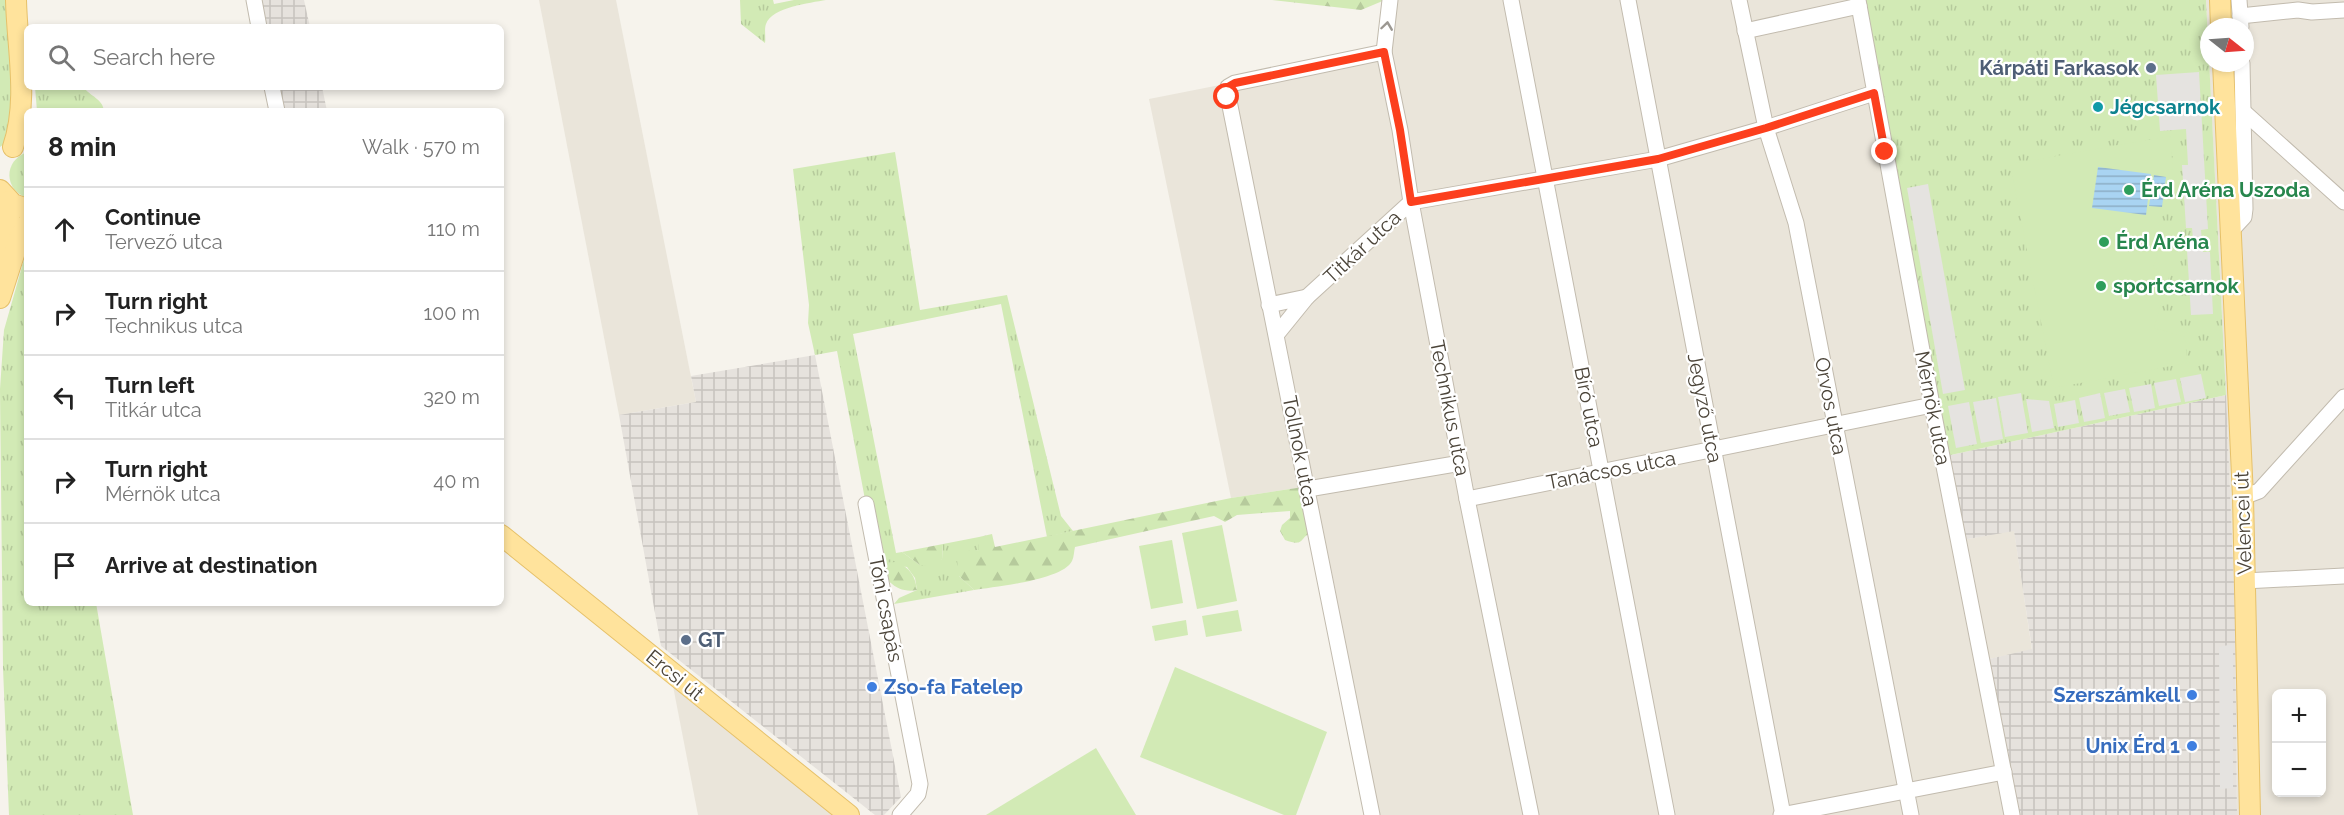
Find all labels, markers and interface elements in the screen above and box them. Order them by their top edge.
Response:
north arrow [2200,18,2254,72]
one-way arrow [1381,21,1393,31]
search box [24,24,504,90]
icon: search [45,41,78,74]
text: Search here [93,44,215,70]
place label: Kárpáti Farkasok [1979,56,2140,80]
marker: Kárpáti Farkasok [2144,61,2158,75]
route start [1213,83,1239,109]
place label: Jégcsarnok [2110,95,2221,119]
marker: Jégcsarnok [2091,100,2105,114]
text: 8 min [48,132,116,162]
text: Walk · 570 m [362,135,480,159]
route end [1871,138,1897,164]
place label: Érd Aréna Uszoda [2141,178,2310,202]
marker: Érd Aréna Uszoda [2122,183,2136,197]
text: Continue [105,204,201,230]
street label: Titkár utca [1318,205,1406,289]
icon: ahead [48,213,81,246]
text: 110 m [427,217,480,241]
text: Tervező utca [105,230,223,254]
place label: Érd Aréna [2116,230,2209,254]
marker: Érd Aréna [2097,235,2111,249]
place label: sportcsarnok [2113,274,2240,298]
marker: sportcsarnok [2094,279,2108,293]
text: Turn right [105,288,208,314]
icon: right [48,297,81,330]
text: 100 m [423,301,480,325]
text: Technikus utca [105,314,243,338]
street label: Technikus utca [1425,338,1475,478]
street label: Mérnök utca [1910,349,1956,467]
street label: Jegyző utca [1683,351,1727,465]
street label: Orvos utca [1810,355,1852,457]
street label: Bíró utca [1569,365,1609,449]
text: Turn left [105,372,195,398]
icon: left [48,381,81,414]
text: 320 m [423,385,480,409]
street label: Tollnok utca [1278,394,1322,508]
text: Titkár utca [105,398,202,422]
street label: Tanácsos utca [1544,446,1678,494]
text: Turn right [105,456,208,482]
icon: right [48,465,81,498]
text: 40 m [433,469,480,493]
street label: Velencei út [2229,471,2257,575]
text: Mérnök utca [105,482,221,506]
icon: arrive [48,549,81,582]
text: Arrive at destination [105,552,318,578]
street label: Tóni csapás [864,554,908,664]
place label: GT [698,628,725,652]
marker: GT [679,633,693,647]
street label: Ercsi út [641,644,709,706]
place label: Zso-fa Fatelep [884,675,1023,699]
marker: Zso-fa Fatelep [865,680,879,694]
place label: Szerszámkell [2053,683,2181,707]
marker: Szerszámkell [2185,688,2199,702]
map controls [2272,689,2326,797]
button: + [2272,689,2326,743]
place label: Unix Érd 1 [2085,734,2180,758]
marker: Unix Érd 1 [2185,739,2199,753]
button: − [2272,743,2326,797]

